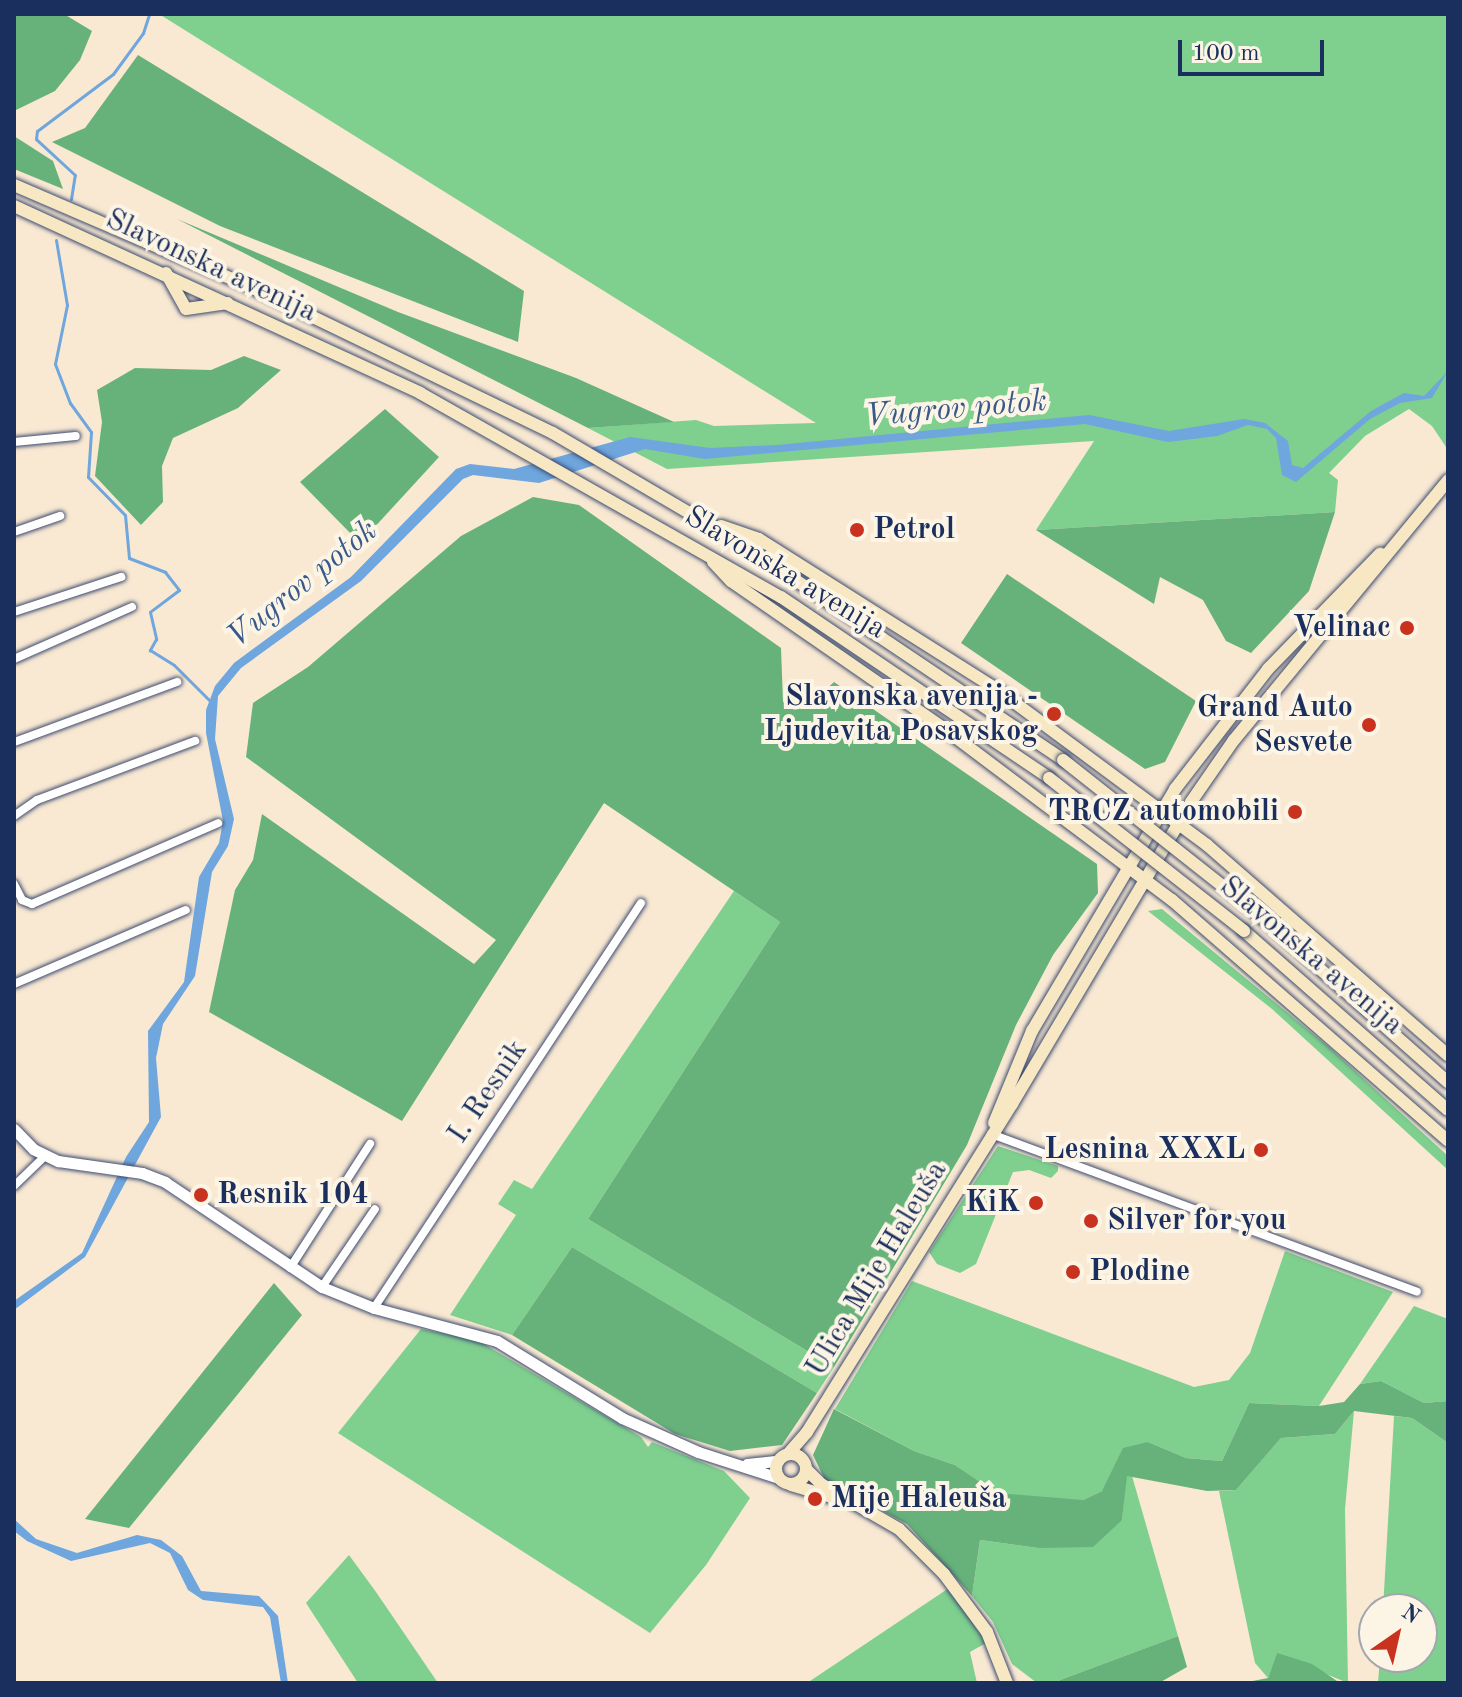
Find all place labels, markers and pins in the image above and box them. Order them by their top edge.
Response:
place label: Petrol [873,512,955,548]
marker: Petrol [848,521,866,539]
place label: Velinac [1292,610,1391,646]
marker: Velinac [1398,619,1416,637]
place label: Slavonska avenija - Ljudevita Posavskog [764,679,1038,750]
place label: Grand Auto Sesvete [1197,690,1353,760]
marker: Slavonska avenija - Ljudevita Posavskog [1045,705,1063,723]
marker: Grand Auto Sesvete [1360,716,1378,734]
place label: TRCZ automobili [1048,794,1279,830]
marker: TRCZ automobili [1286,803,1304,821]
place label: Lesnina XXXL [1044,1132,1245,1168]
marker: Lesnina XXXL [1252,1141,1270,1159]
place label: Resnik 104 [217,1177,369,1213]
place label: KiK [965,1185,1020,1221]
marker: Resnik 104 [192,1186,210,1204]
marker: KiK [1027,1194,1045,1212]
place label: Silver for you [1107,1203,1286,1239]
marker: Silver for you [1082,1212,1100,1230]
place label: Plodine [1089,1254,1190,1290]
marker: Plodine [1064,1263,1082,1281]
place label: Mije Haleuša [831,1481,1007,1517]
marker: Mije Haleuša [806,1490,824,1508]

